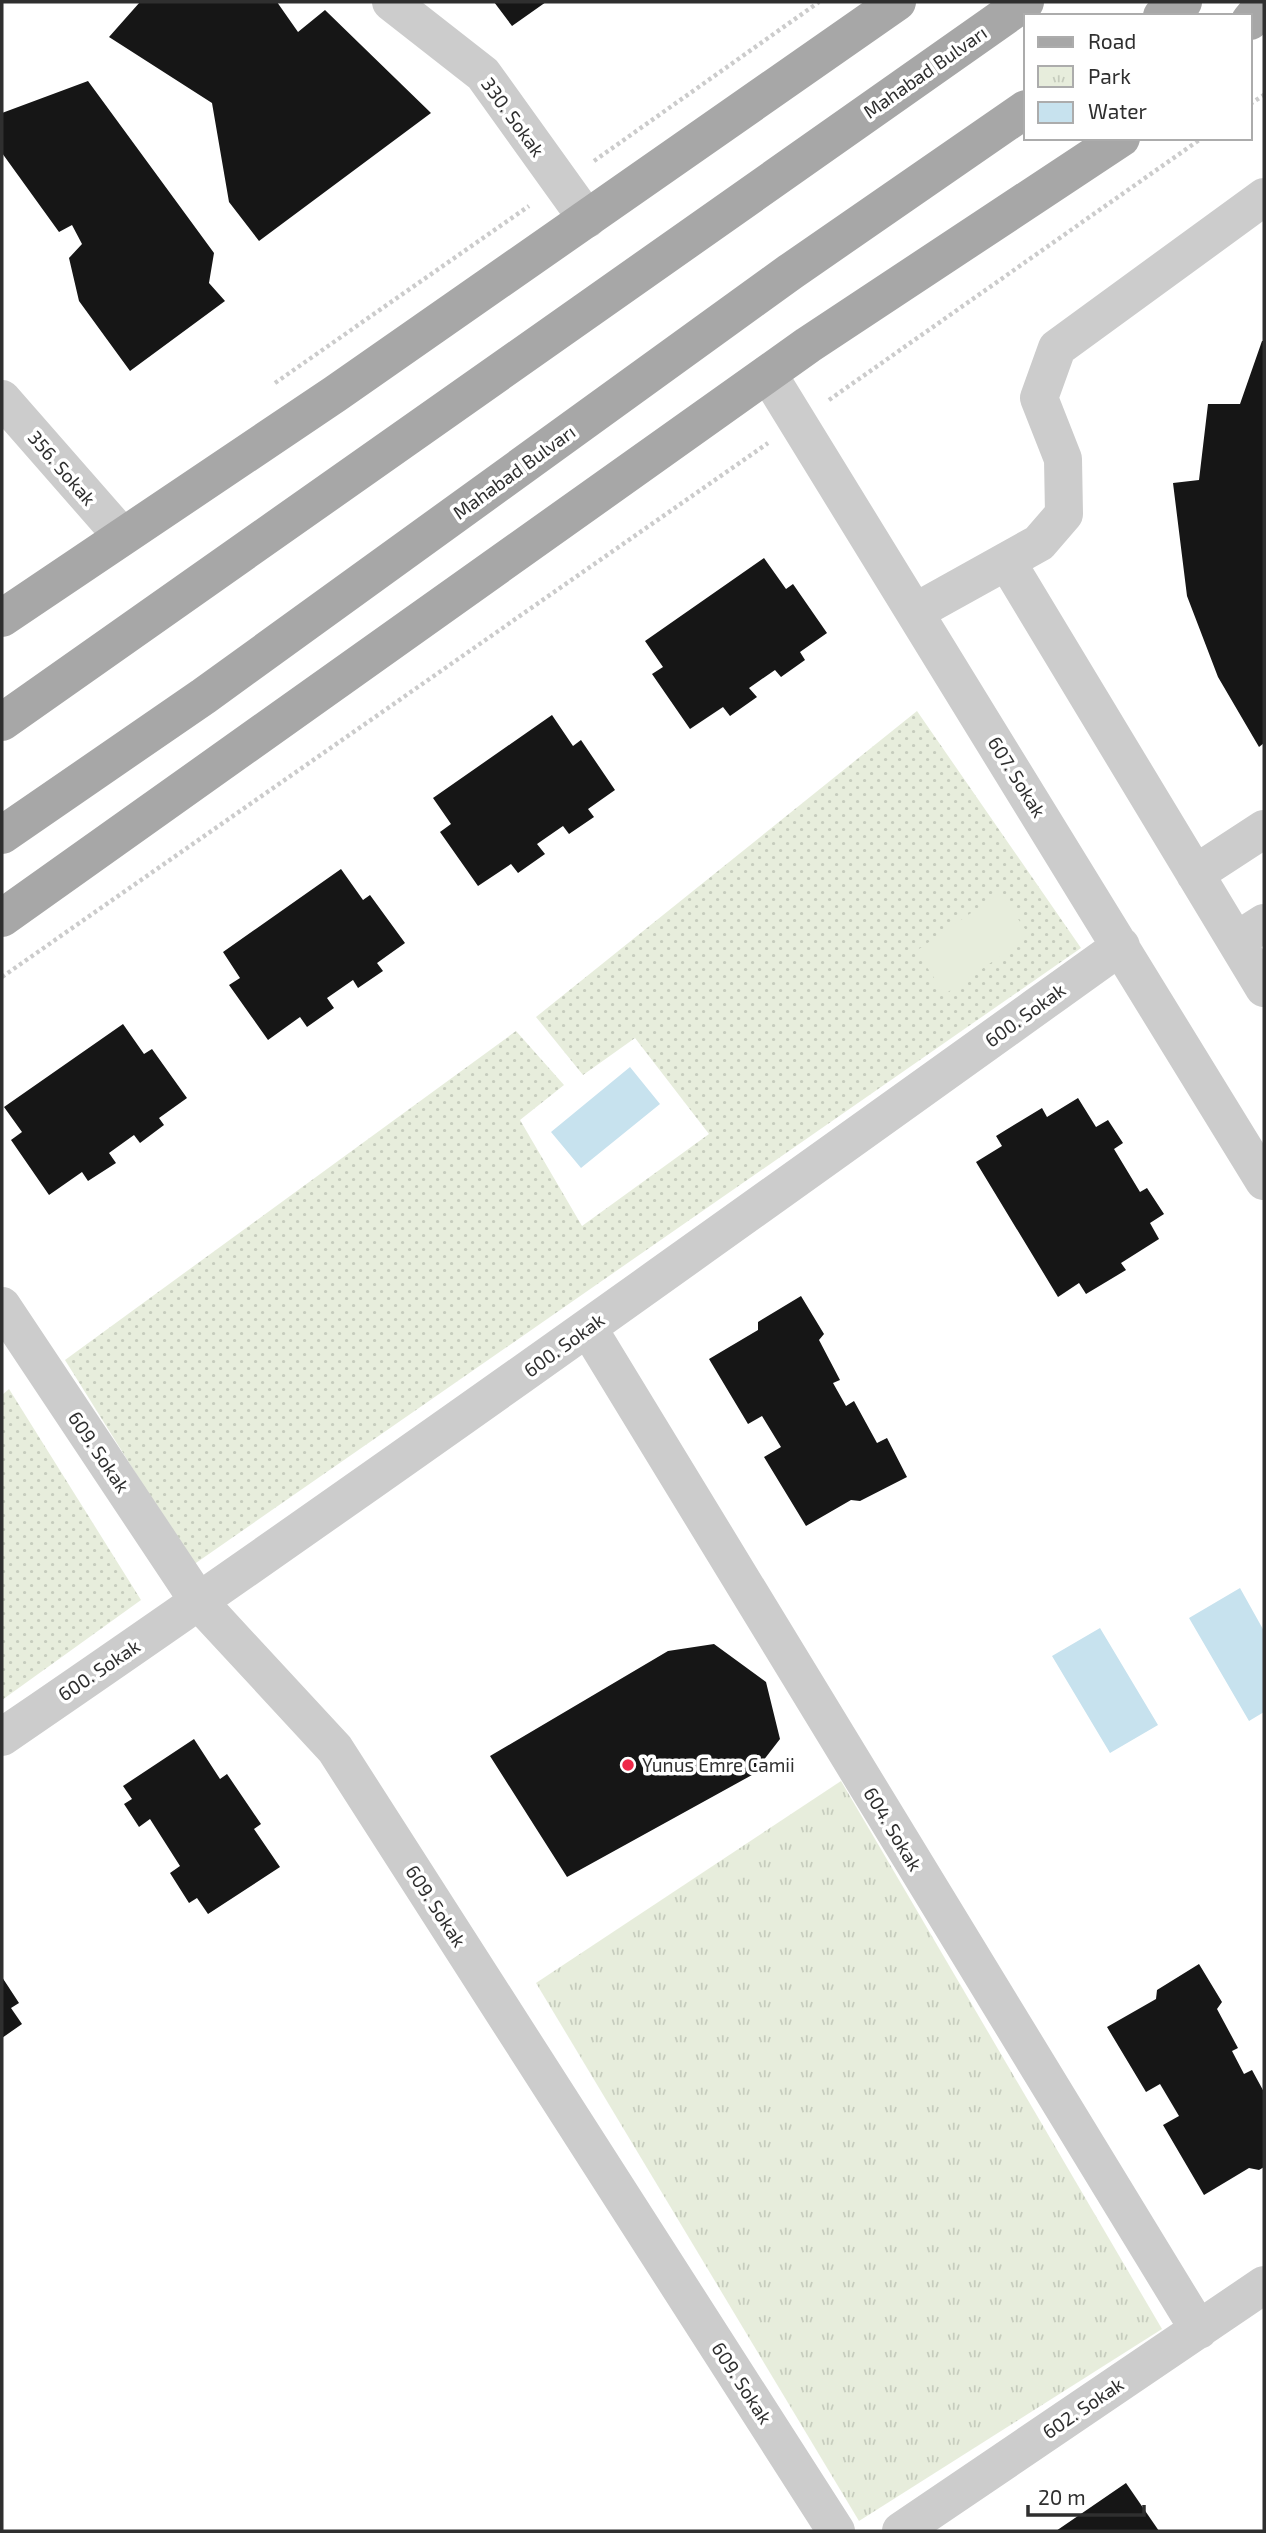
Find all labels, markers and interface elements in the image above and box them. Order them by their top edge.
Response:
legend [1024,14,1252,140]
street label: Mahabad Bulvarı [859,20,991,123]
text: Road [1088,28,1136,53]
text: Park [1088,63,1131,88]
street label: 330. Sokak [477,73,550,161]
text: Water [1088,98,1147,123]
street label: Mahabad Bulvarı [448,420,579,524]
street label: 356. Sokak [24,426,101,510]
street label: 607. Sokak [984,732,1051,822]
street label: 600. Sokak [980,978,1070,1051]
street label: 600. Sokak [519,1308,609,1381]
street label: 609. Sokak [64,1407,135,1497]
street label: 600. Sokak [53,1634,144,1705]
place label: Yunus Emre Camii [642,1753,795,1776]
marker: Yunus Emre Camii [620,1757,636,1773]
street label: 604. Sokak [859,1783,928,1875]
street label: 609. Sokak [401,1860,472,1951]
street label: 609. Sokak [707,2337,778,2428]
street label: 602. Sokak [1038,2372,1128,2443]
scale bar [1028,2474,1144,2518]
text: 20 m [1038,2484,1086,2509]

